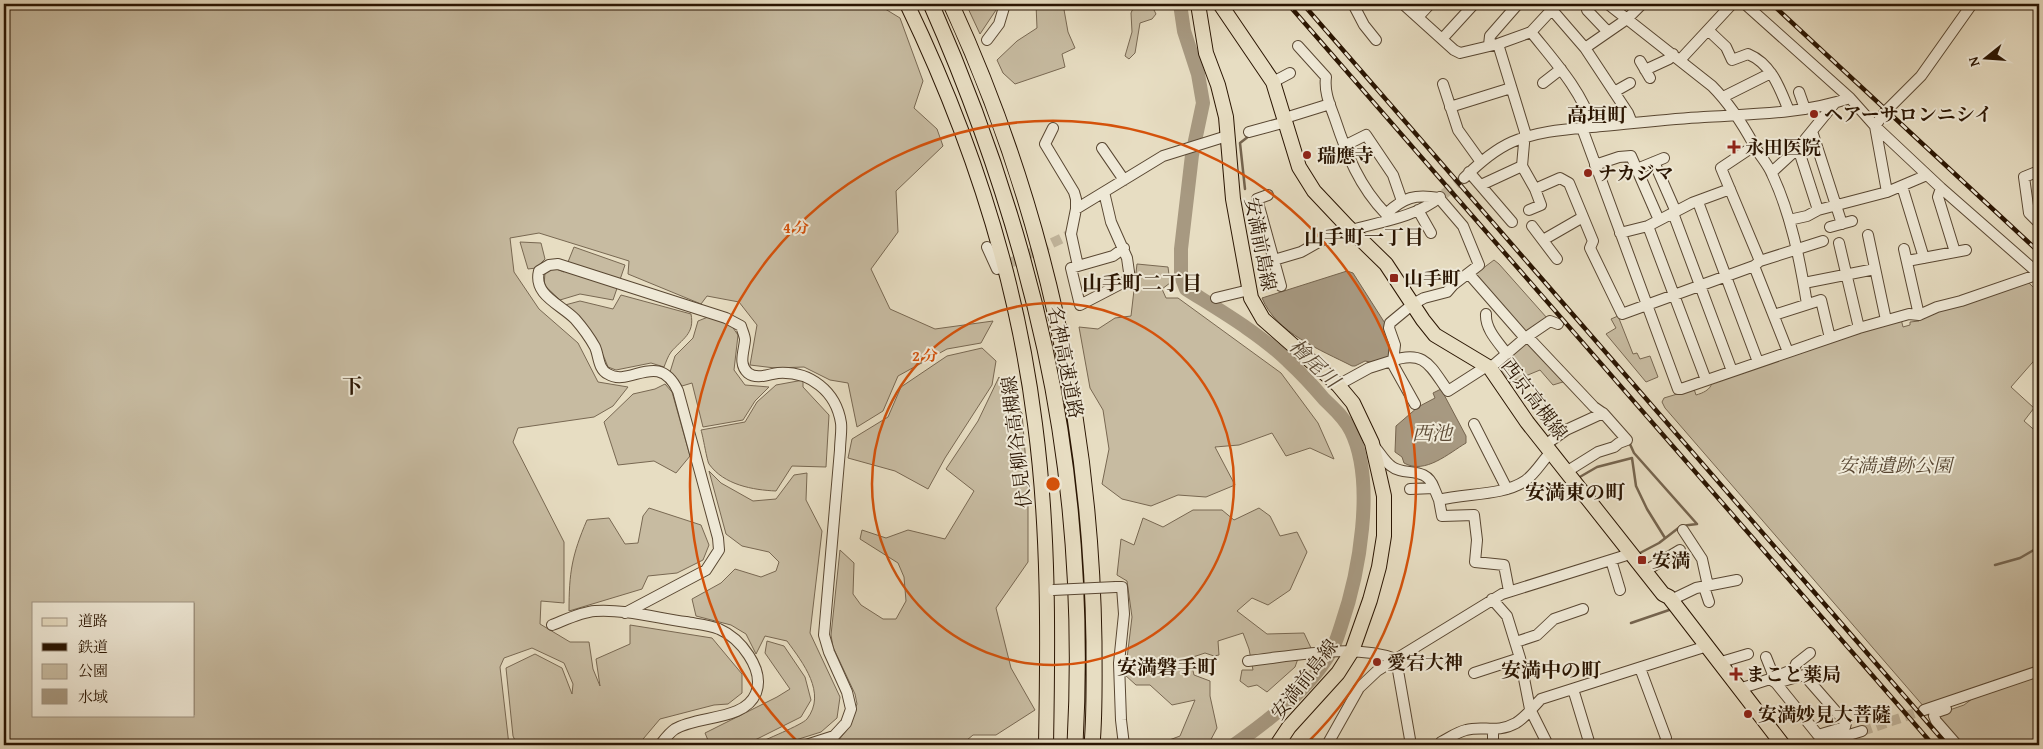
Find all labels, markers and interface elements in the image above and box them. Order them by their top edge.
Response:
north arrow [1960,32,2010,82]
text: N [1962,54,1984,69]
district label: 高垣町 [1567,100,1628,129]
place label: ヘアーサロンニシイ [1824,100,1993,128]
marker: ヘアーサロンニシイ [1808,108,1820,120]
place label: 永田医院 [1745,133,1821,161]
marker: 永田医院 [1727,140,1741,154]
place label: 瑞應寺 [1317,141,1374,169]
marker: 瑞應寺 [1301,149,1313,161]
place label: ナカジマ [1598,159,1674,187]
marker: ナカジマ [1582,167,1594,179]
street label: 安満前島線 [1238,195,1284,293]
text: 4 分 [783,217,809,238]
district label: 山手町一丁目 [1304,222,1424,251]
place label: 山手町 [1404,264,1461,292]
district label: 山手町二丁目 [1082,268,1202,297]
marker: 山手町 [1388,272,1400,284]
street label: 名神高速道路 [1041,303,1091,421]
water label: 檜尾川 [1283,332,1348,396]
text: 2 分 [912,345,938,366]
street label: 西京高槻線 [1495,353,1575,445]
district label: 下 [342,371,362,400]
street label: 伏見柳谷高槻線 [994,374,1038,510]
water label: 西池 [1412,418,1454,447]
park label: 安満遺跡公園 [1838,451,1955,479]
centre of rings [1044,475,1062,493]
district label: 安満東の町 [1525,477,1626,506]
place label: 安満 [1652,546,1690,574]
marker: 安満 [1636,554,1648,566]
legend [32,602,195,716]
text: 道路 [78,610,108,631]
street label: 安満前島線 [1264,633,1344,725]
text: 鉄道 [78,636,108,657]
place label: 愛宕大神 [1387,648,1463,676]
district label: 安満磐手町 [1117,652,1218,681]
district label: 安満中の町 [1501,655,1602,684]
marker: 愛宕大神 [1371,656,1383,668]
text: 公園 [78,660,108,681]
place label: まこと薬局 [1746,660,1841,688]
marker: まこと薬局 [1730,668,1742,680]
text: 水域 [78,686,108,707]
place label: 安満妙見大菩薩 [1758,700,1891,728]
marker: 安満妙見大菩薩 [1742,708,1754,720]

